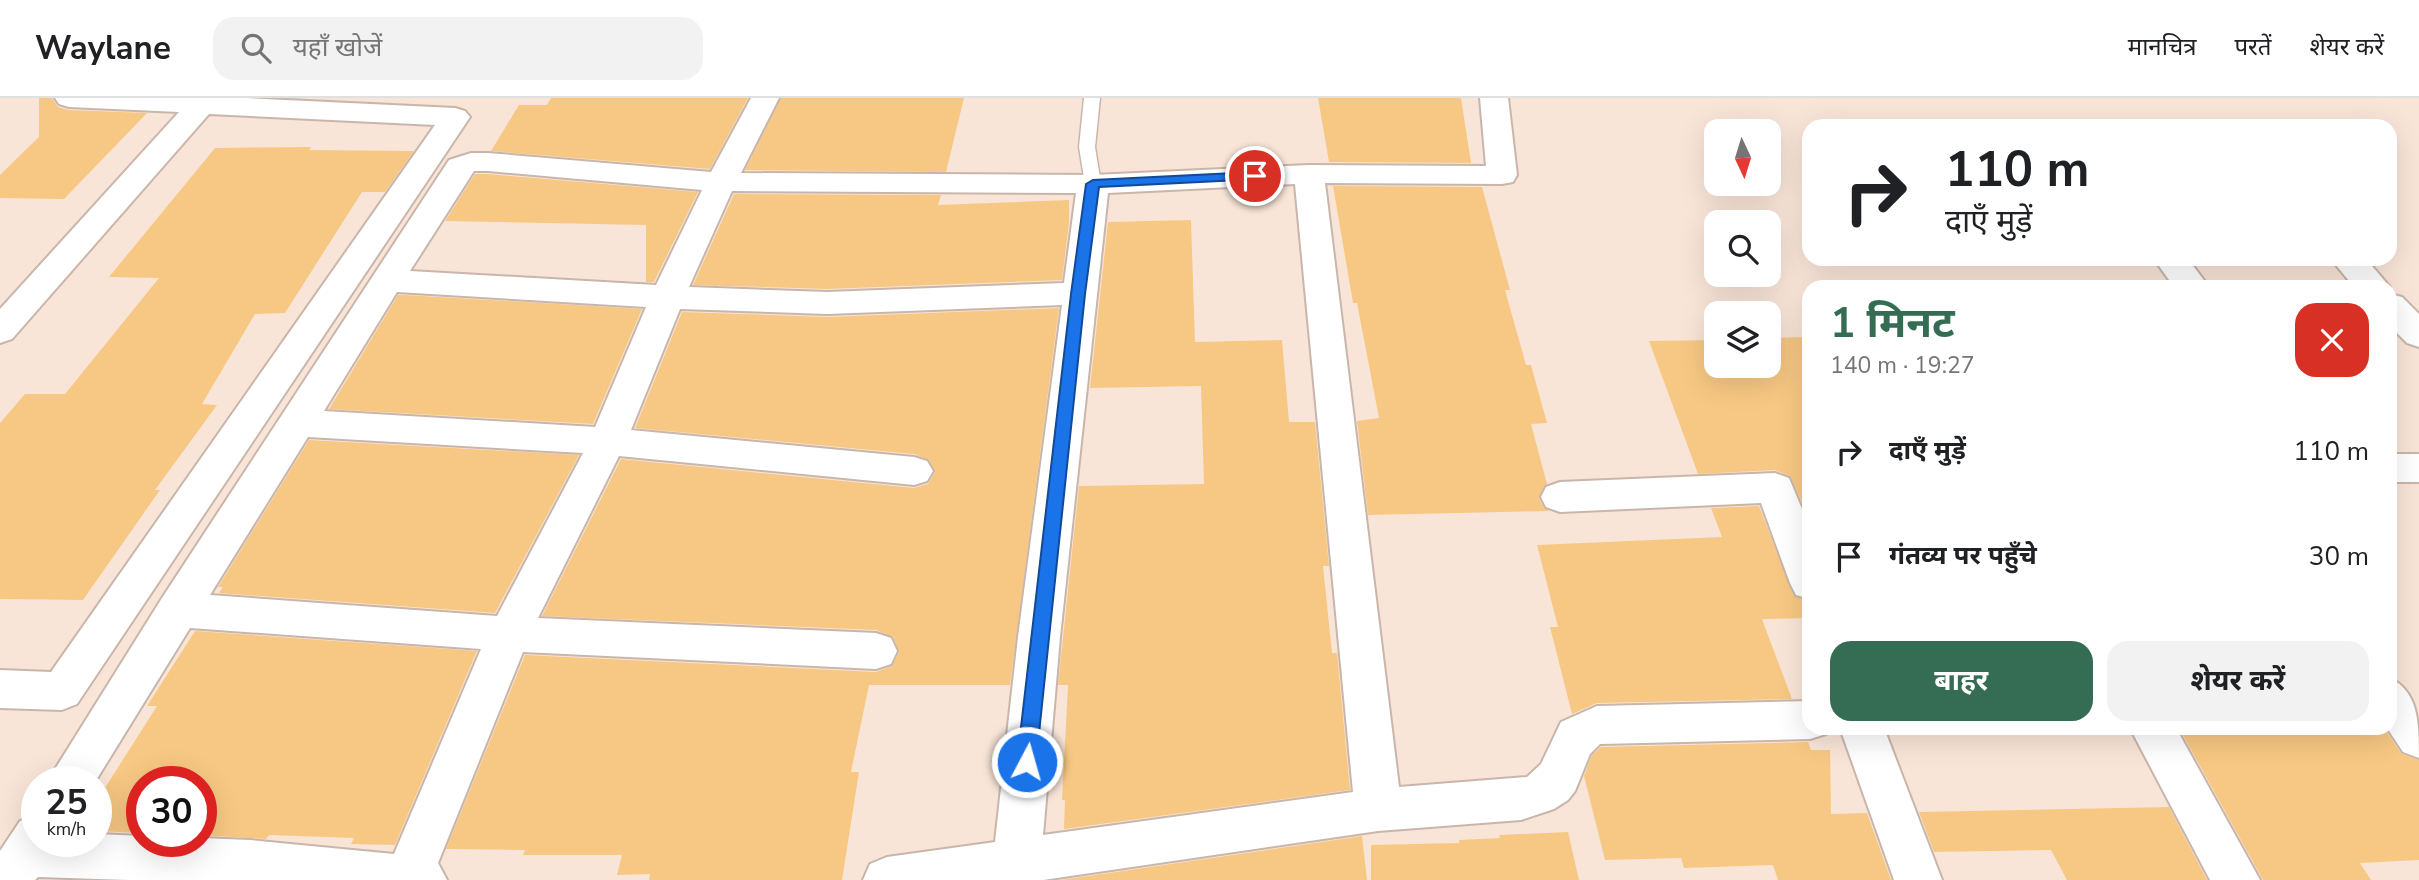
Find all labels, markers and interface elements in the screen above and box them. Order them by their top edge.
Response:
search box [213,17,703,80]
text: Waylane [35,26,171,71]
icon: search [237,29,275,67]
text: यहाँ खोजें [293,30,382,65]
text: मानचित्र [2128,31,2196,63]
text: परतें [2234,31,2272,63]
text: शेयर करें [2310,31,2384,63]
north arrow [1704,119,1782,196]
map controls [1704,119,1781,378]
text: 110 m [1945,136,2089,203]
pin [1225,146,1285,206]
icon: right [1830,147,1921,238]
icon: arrive [1236,157,1274,195]
text: दाएँ मुड़ें [1945,200,2032,243]
button: search [1704,210,1781,287]
text: 1 मिनट [1830,295,1955,352]
button: layers [1704,301,1781,378]
button: close [2295,303,2369,377]
text: 140 m · 19:27 [1830,350,1975,381]
icon: right [1830,433,1868,471]
text: दाएँ मुड़ें [1889,433,1966,468]
text: 110 m [2293,434,2369,469]
icon: arrive [1830,538,1868,576]
text: गंतव्य पर पहुँचे [1889,538,2037,573]
text: 30 m [2309,539,2369,574]
button: बाहर [1830,641,2093,721]
button: शेयर करें [2107,641,2369,721]
position arrow [990,725,1064,799]
speed limit sign: 30 [126,766,217,857]
text: 25 [45,779,88,826]
text: km/h [47,817,86,841]

